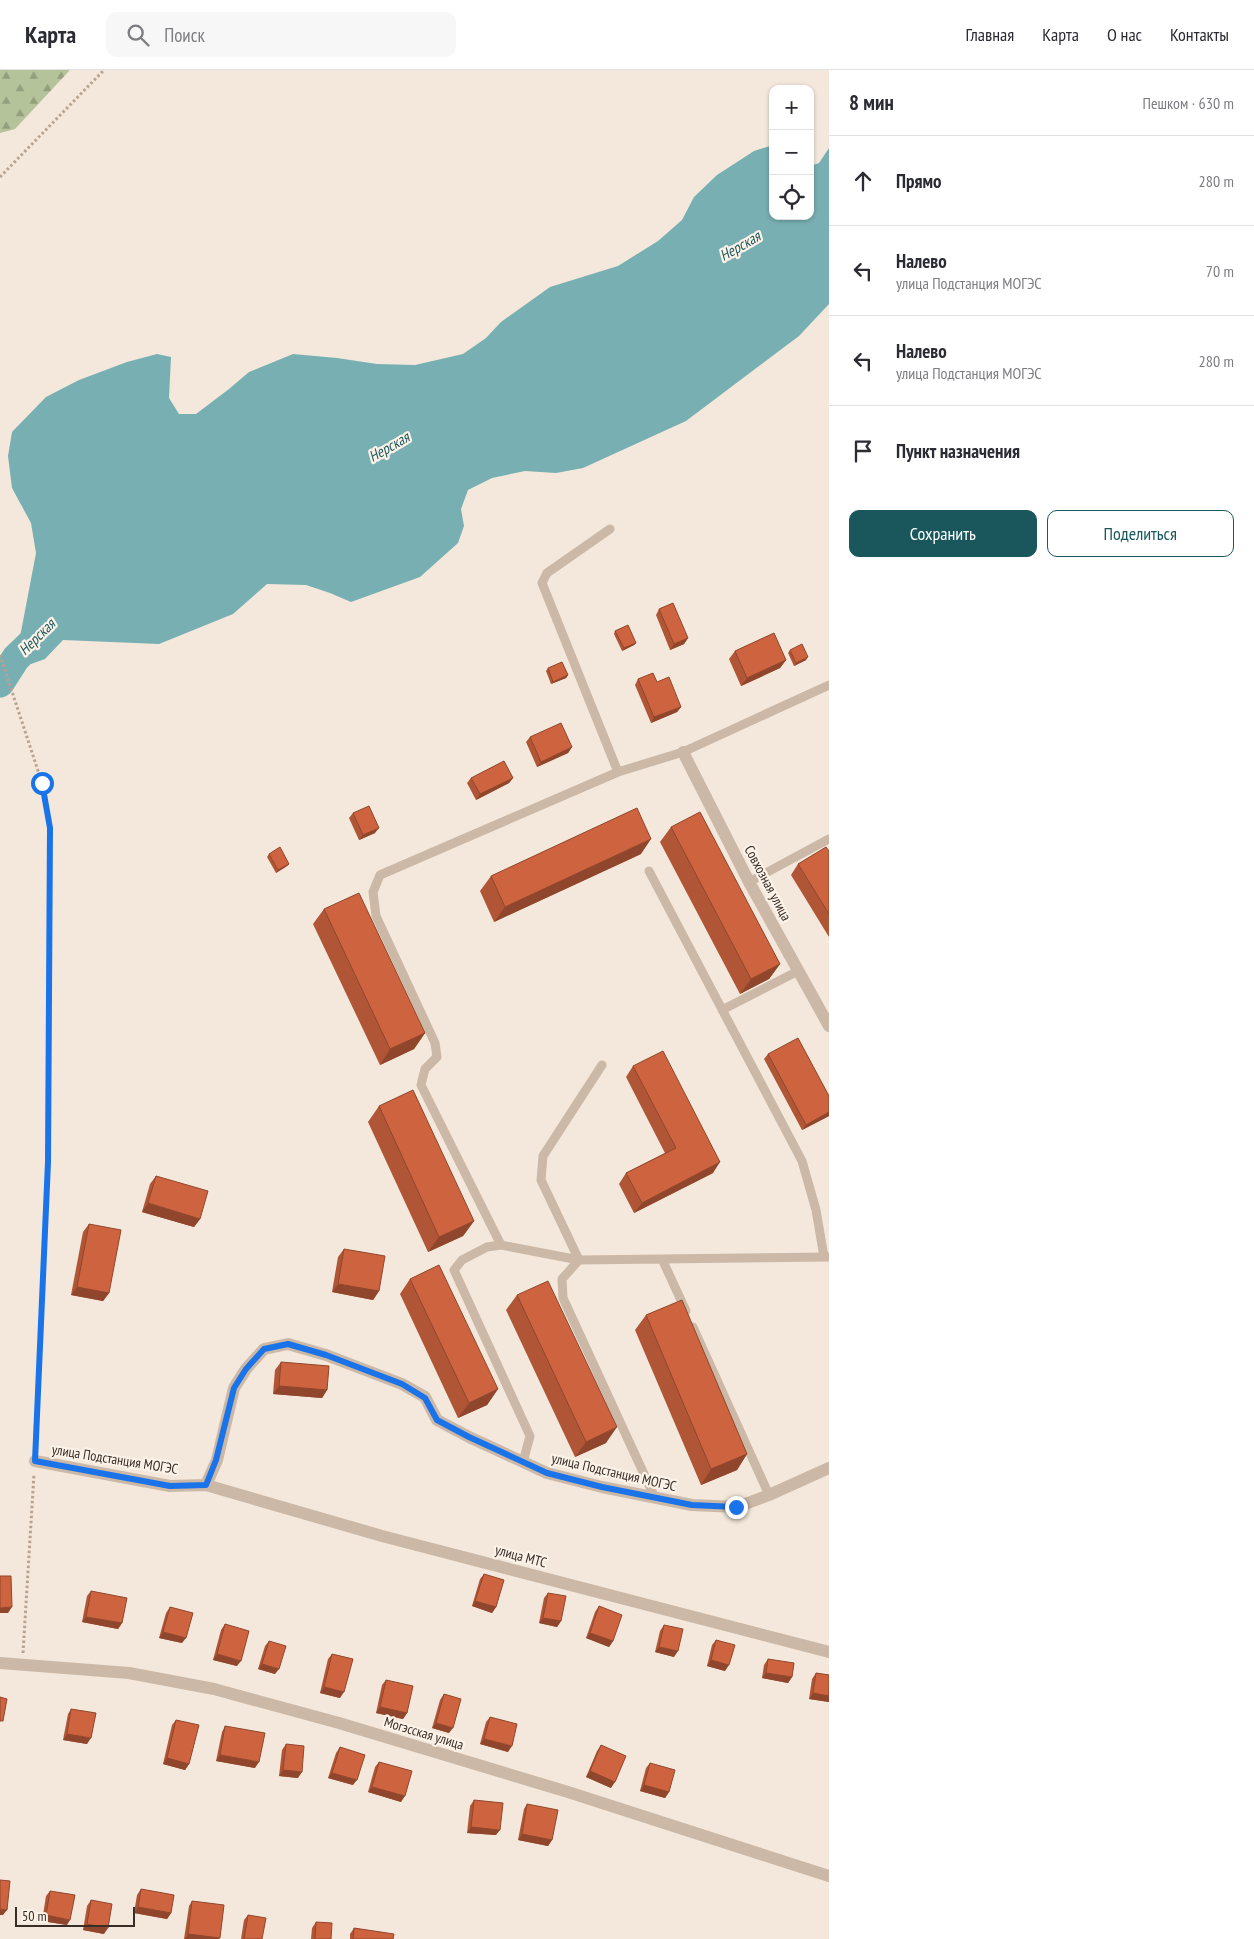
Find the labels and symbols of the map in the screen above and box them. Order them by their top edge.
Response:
water label: Нерская [716,226,764,265]
water label: Нерская [365,427,413,466]
water label: Нерская [14,614,60,659]
route start [31,772,54,795]
street label: Совхозная улица [741,842,795,924]
street label: улица Подстанция МОГЭС [51,1440,180,1478]
street label: улица Подстанция МОГЭС [550,1449,679,1495]
route end [725,1496,748,1519]
street label: улица МТС [493,1540,549,1572]
street label: Могэсская улица [382,1712,466,1754]
scale bar [15,1904,135,1927]

